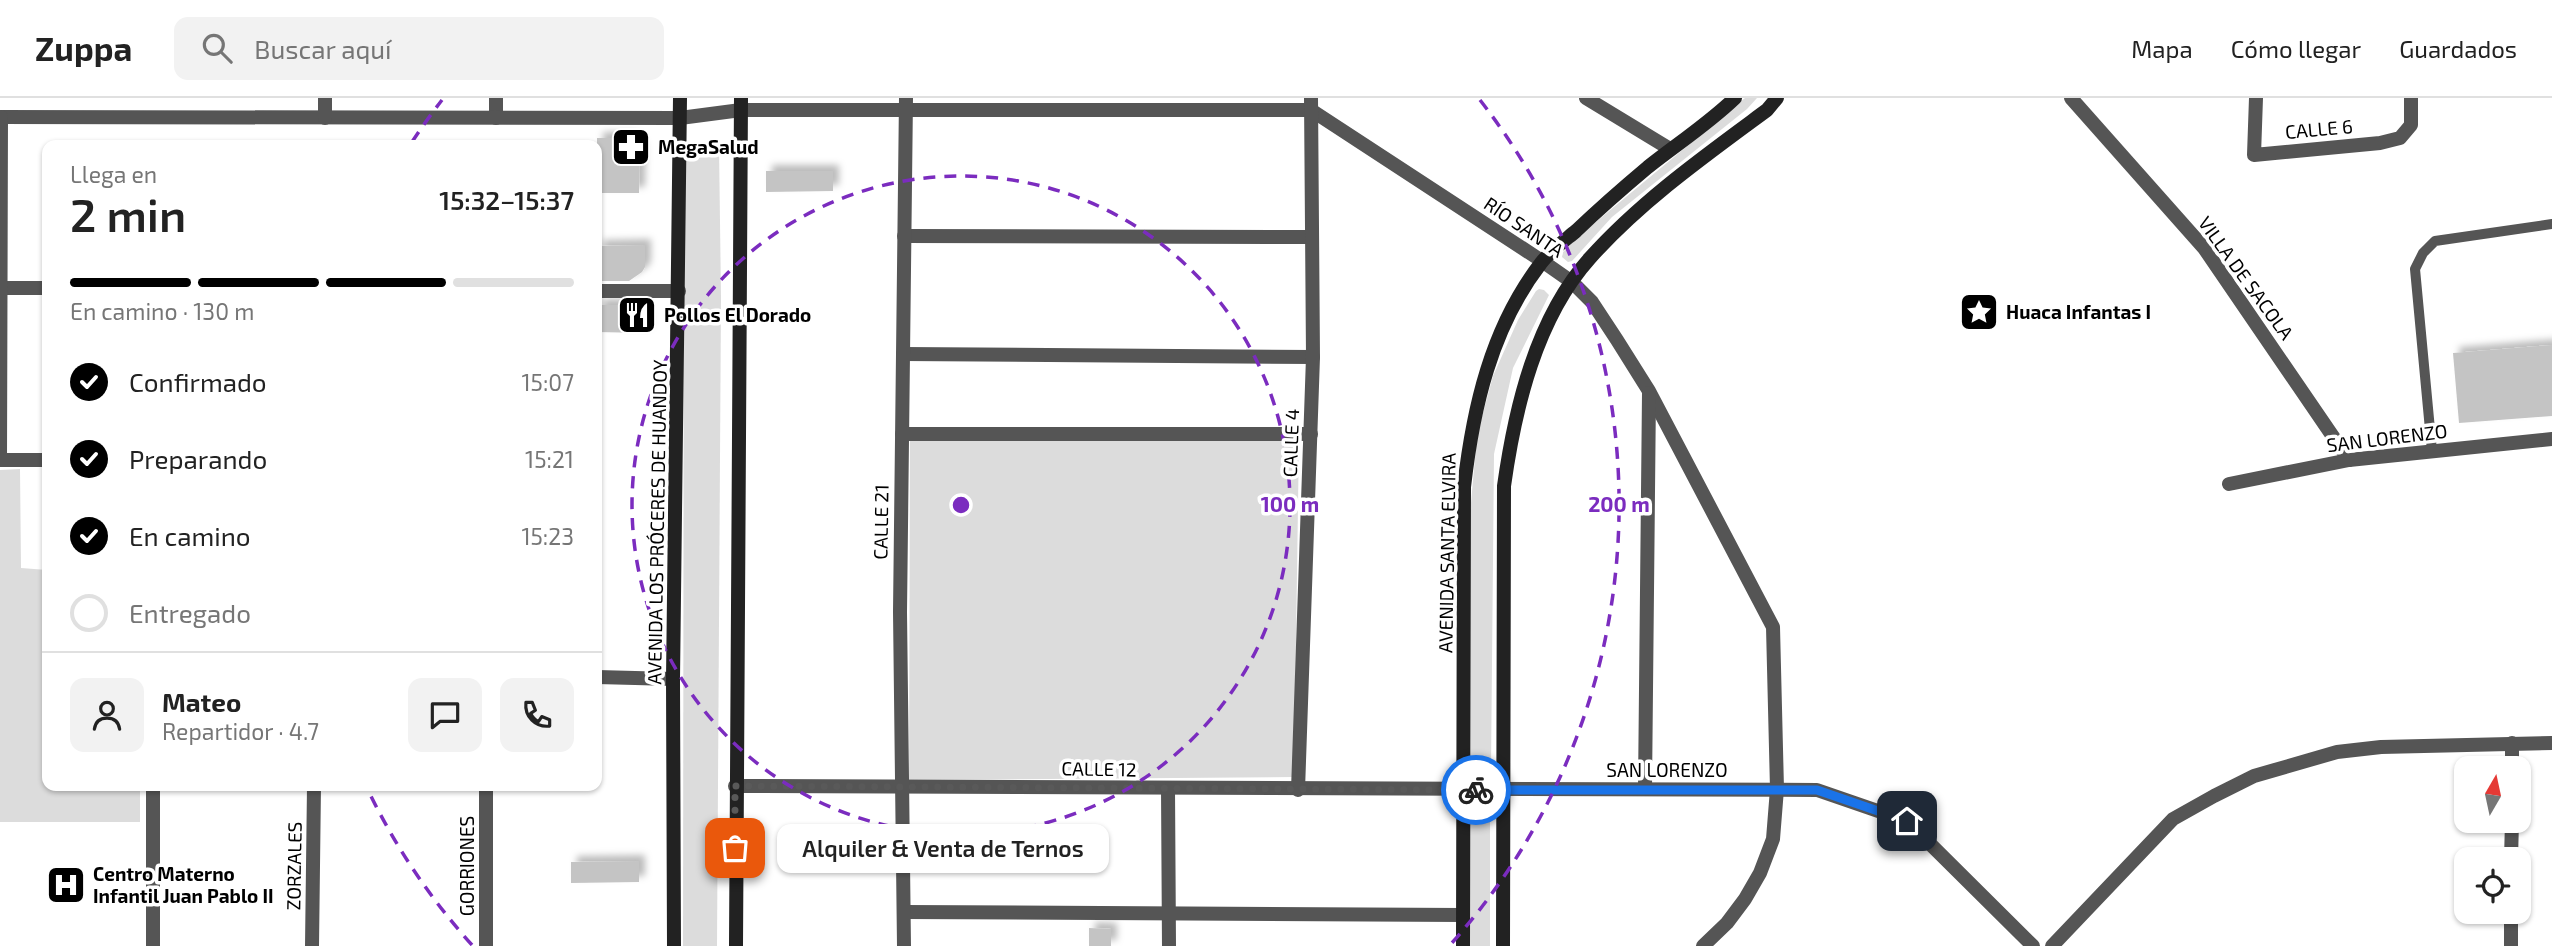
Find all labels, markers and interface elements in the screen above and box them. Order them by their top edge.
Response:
search box [174,17,664,80]
text: Zuppa [35,28,132,68]
icon: search [198,29,236,67]
text: Buscar aquí [254,33,392,64]
text: Mapa [2131,34,2193,63]
text: Cómo llegar [2231,34,2361,63]
text: Guardados [2399,34,2517,63]
street label: CALLE 6 [2284,114,2354,143]
pharmacy icon: MegaSalud [610,126,652,168]
place label: MegaSalud [658,135,759,158]
text: Llega en [70,160,157,188]
text: 15:32–15:37 [439,184,574,215]
text: 2 min [70,186,186,241]
street label: RÍO SANTA [1480,192,1569,262]
street label: VILLA DE SACOLA [2194,212,2299,344]
place icon: Huaca Infantas I [1958,291,2000,333]
restaurant icon: Pollos El Dorado [616,294,658,336]
text: En camino · 130 m [70,297,254,325]
place label: Huaca Infantas I [2006,300,2151,323]
place label: Pollos El Dorado [664,303,811,326]
street label: AVENIDA LOS PRÓCERES DE HUANDOY [642,359,671,685]
icon: check [70,363,108,401]
text: Confirmado [129,366,267,397]
text: 15:07 [521,368,574,396]
street label: CALLE 4 [1278,408,1303,478]
street label: SAN LORENZO [2325,419,2449,456]
icon: check [70,440,108,478]
text: Preparando [129,443,267,474]
text: 15:21 [525,445,574,473]
street label: AVENIDA SANTA ELVIRA [1433,452,1460,653]
street label: CALLE 21 [868,484,893,560]
text: 100 m [1261,491,1319,516]
text: 200 m [1588,491,1650,516]
centre of rings [949,493,973,517]
icon: check [70,517,108,555]
text: En camino [129,520,251,551]
text: 15:23 [521,522,574,550]
text: Entregado [129,597,251,628]
button: person [70,678,144,752]
button: chat [408,678,482,752]
button: phone [500,678,574,752]
text: Mateo [162,686,241,717]
text: Repartidor · 4.7 [162,717,319,745]
courier [1441,755,1511,825]
street label: CALLE 12 [1061,756,1137,781]
north arrow [2454,756,2530,833]
map controls [2454,756,2531,924]
street label: SAN LORENZO [1606,758,1728,781]
icon: bike [1457,771,1495,809]
pin [1877,791,1937,851]
icon: home [1888,802,1926,840]
street label: GORRIONES [455,816,478,916]
pin [705,818,765,878]
street label: ZORZALES [281,821,306,911]
callout: Alquiler & Venta de Ternos [777,824,1110,872]
icon: bag [716,829,754,867]
text: Alquiler & Venta de Ternos [802,834,1084,862]
button: locate [2454,847,2531,924]
place label: Centro Materno Infantil Juan Pablo II [93,862,274,907]
hospital icon: Centro Materno Infantil Juan Pablo II [45,864,87,906]

